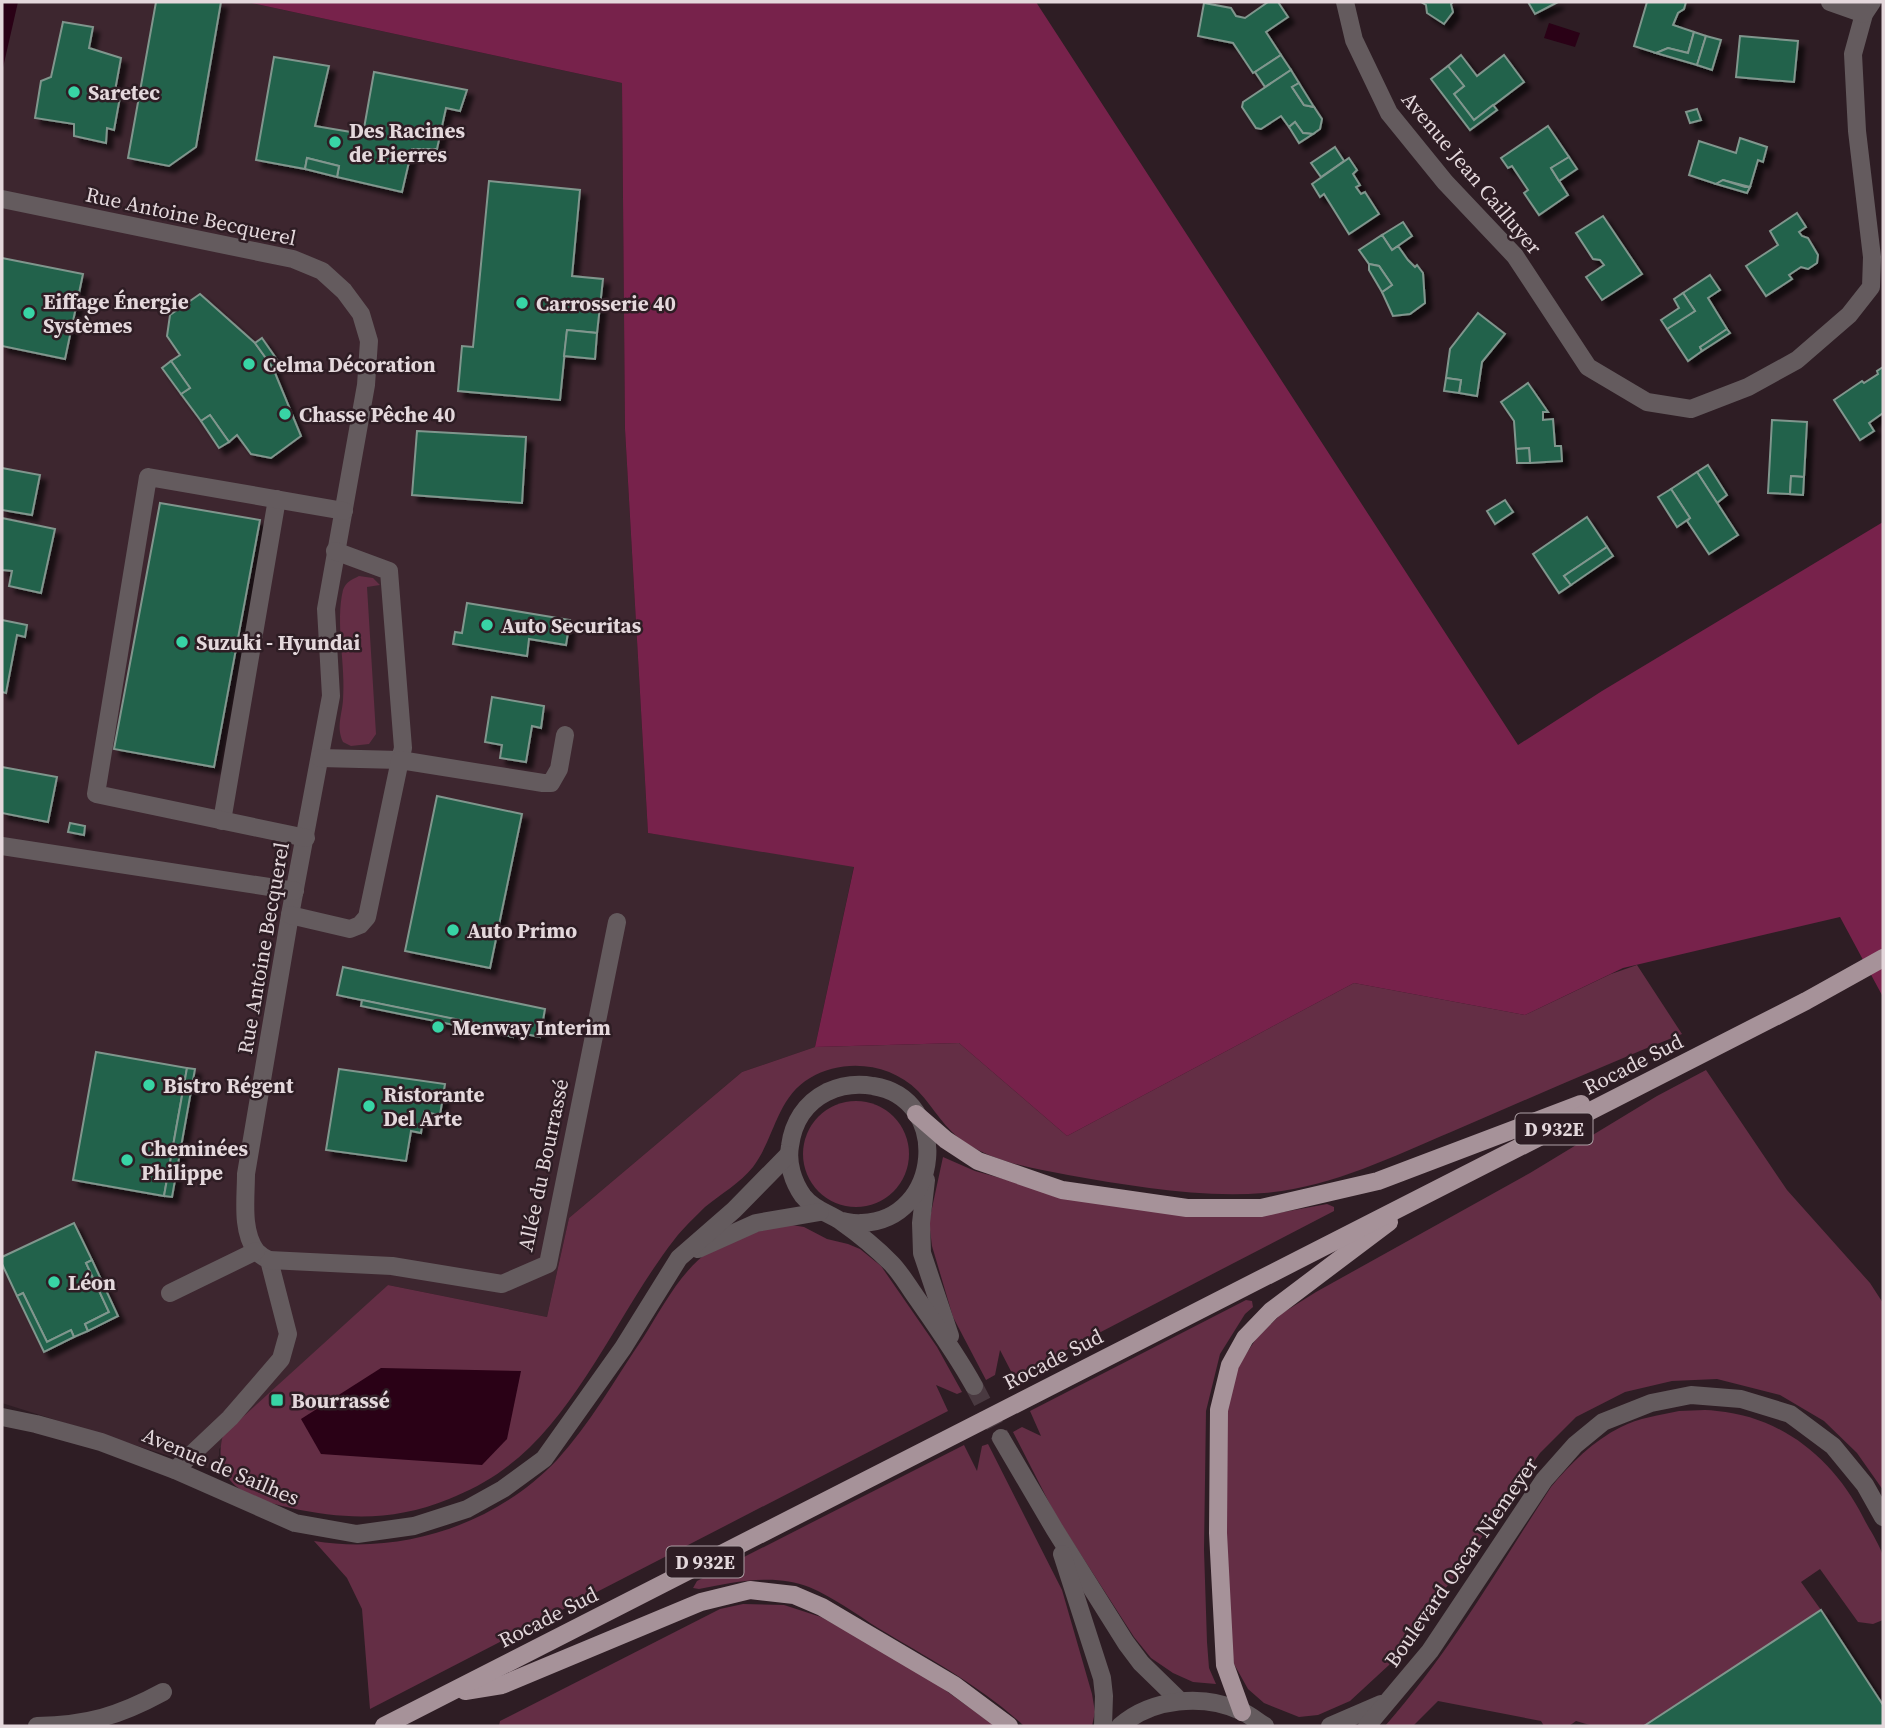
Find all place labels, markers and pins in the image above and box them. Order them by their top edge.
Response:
place label: Saretec [88,78,160,107]
marker: Saretec [66,84,82,100]
place label: Des Racines de Pierres [349,116,465,169]
marker: Des Racines de Pierres [327,134,343,150]
place label: Eiffage Énergie Systèmes [43,287,189,340]
place label: Carrosserie 40 [536,289,676,318]
marker: Carrosserie 40 [514,295,530,311]
marker: Eiffage Énergie Systèmes [21,305,37,321]
place label: Celma Décoration [263,350,436,379]
marker: Celma Décoration [241,356,257,372]
place label: Chasse Pêche 40 [299,400,455,429]
marker: Chasse Pêche 40 [277,406,293,422]
place label: Auto Securitas [501,611,642,640]
marker: Auto Securitas [479,617,495,633]
place label: Suzuki - Hyundai [196,628,360,657]
marker: Suzuki - Hyundai [174,634,190,650]
place label: Auto Primo [467,916,577,945]
marker: Auto Primo [445,922,461,938]
place label: Menway Interim [452,1013,611,1042]
marker: Menway Interim [430,1019,446,1035]
place label: Bistro Régent [163,1071,294,1100]
marker: Bistro Régent [141,1077,157,1093]
place label: Ristorante Del Arte [383,1080,484,1133]
marker: Ristorante Del Arte [361,1098,377,1114]
place label: Cheminées Philippe [141,1134,248,1187]
marker: Cheminées Philippe [119,1152,135,1168]
place label: Léon [68,1268,116,1297]
marker: Léon [46,1274,62,1290]
place label: Bourrassé [291,1386,390,1415]
marker: Bourrassé [269,1392,285,1408]

